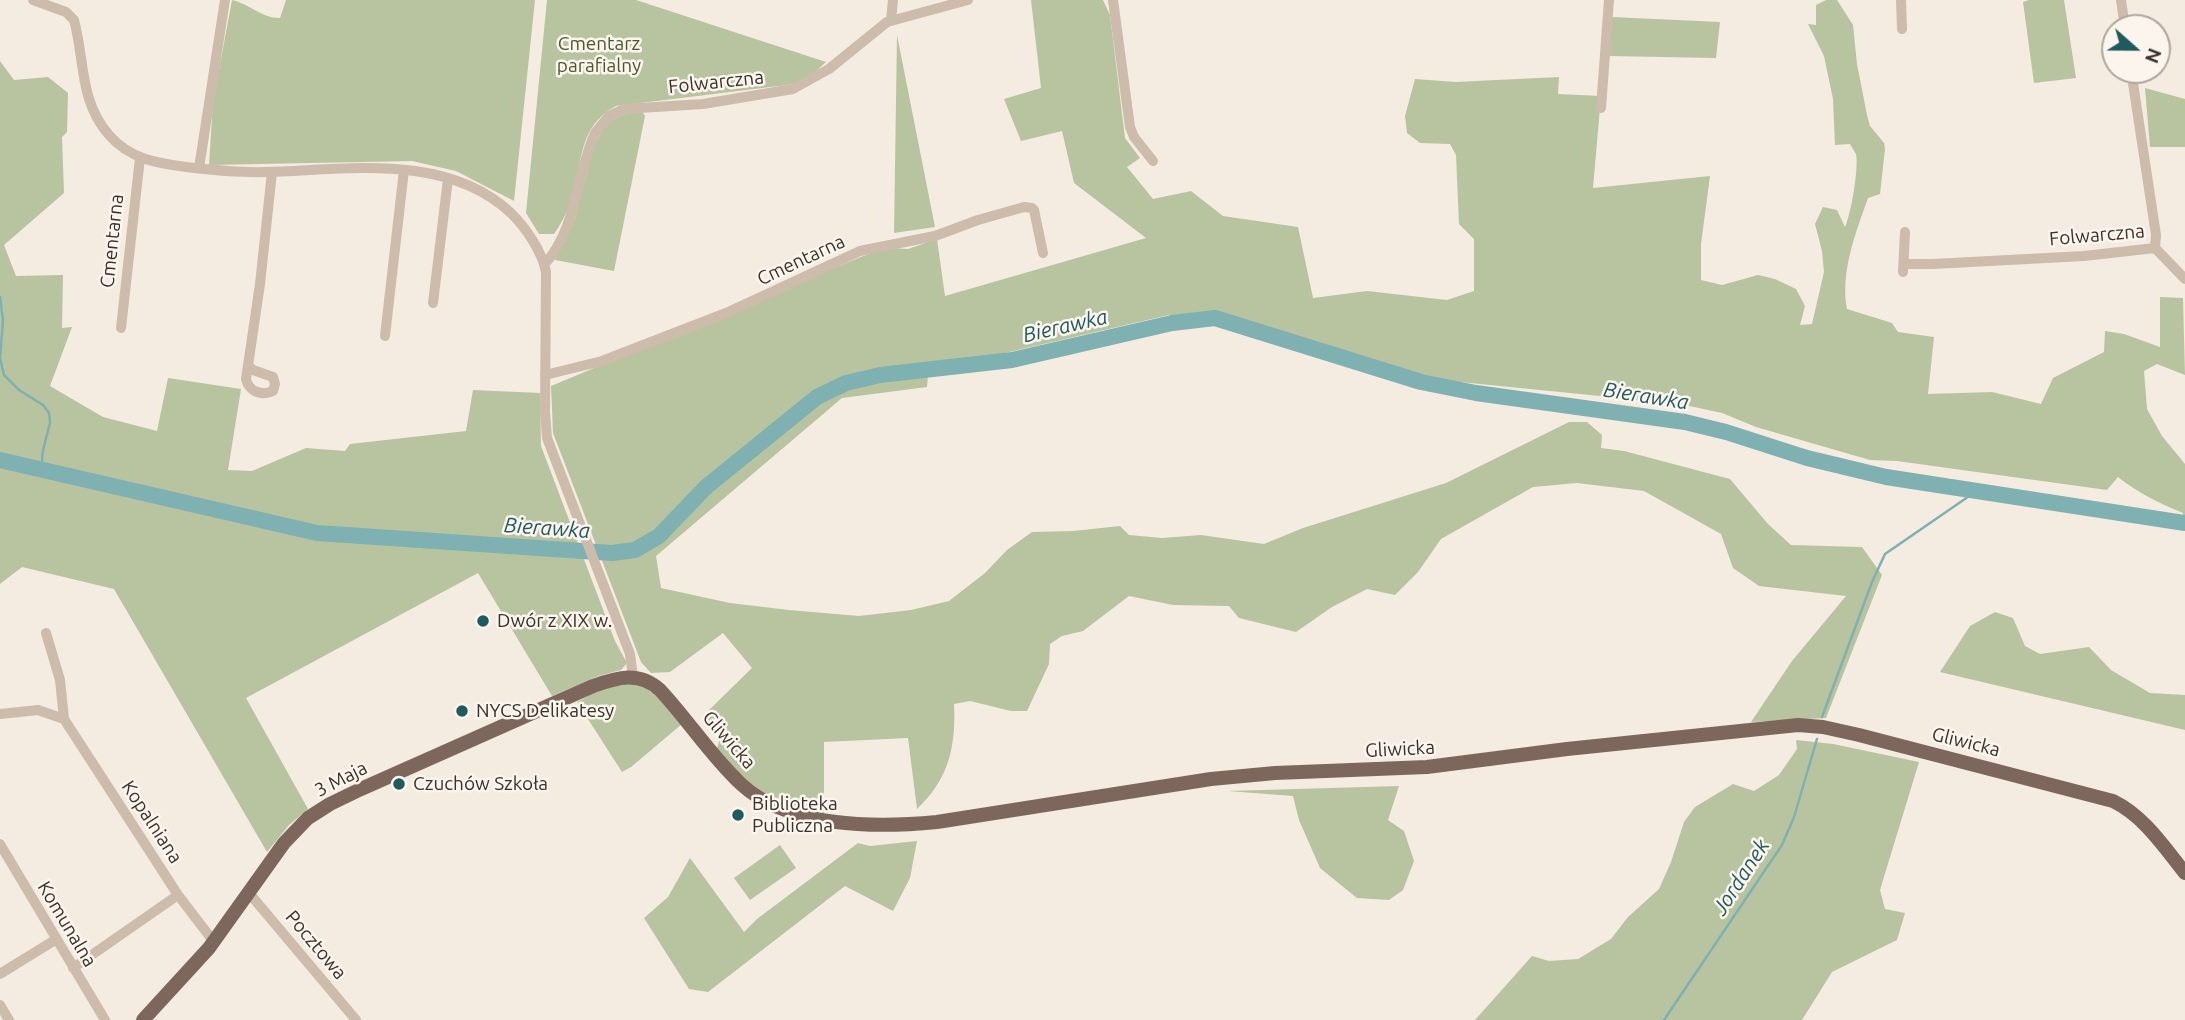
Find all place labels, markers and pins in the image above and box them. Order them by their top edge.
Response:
place label: Dwór z XIX w. [497,610,612,632]
marker: Dwór z XIX w. [475,613,491,629]
place label: NYCS Delikatesy [476,700,614,722]
marker: NYCS Delikatesy [454,703,470,719]
place label: Czuchów Szkoła [413,773,548,795]
marker: Czuchów Szkoła [391,776,407,792]
place label: Biblioteka Publiczna [752,793,838,837]
marker: Biblioteka Publiczna [730,807,746,823]

